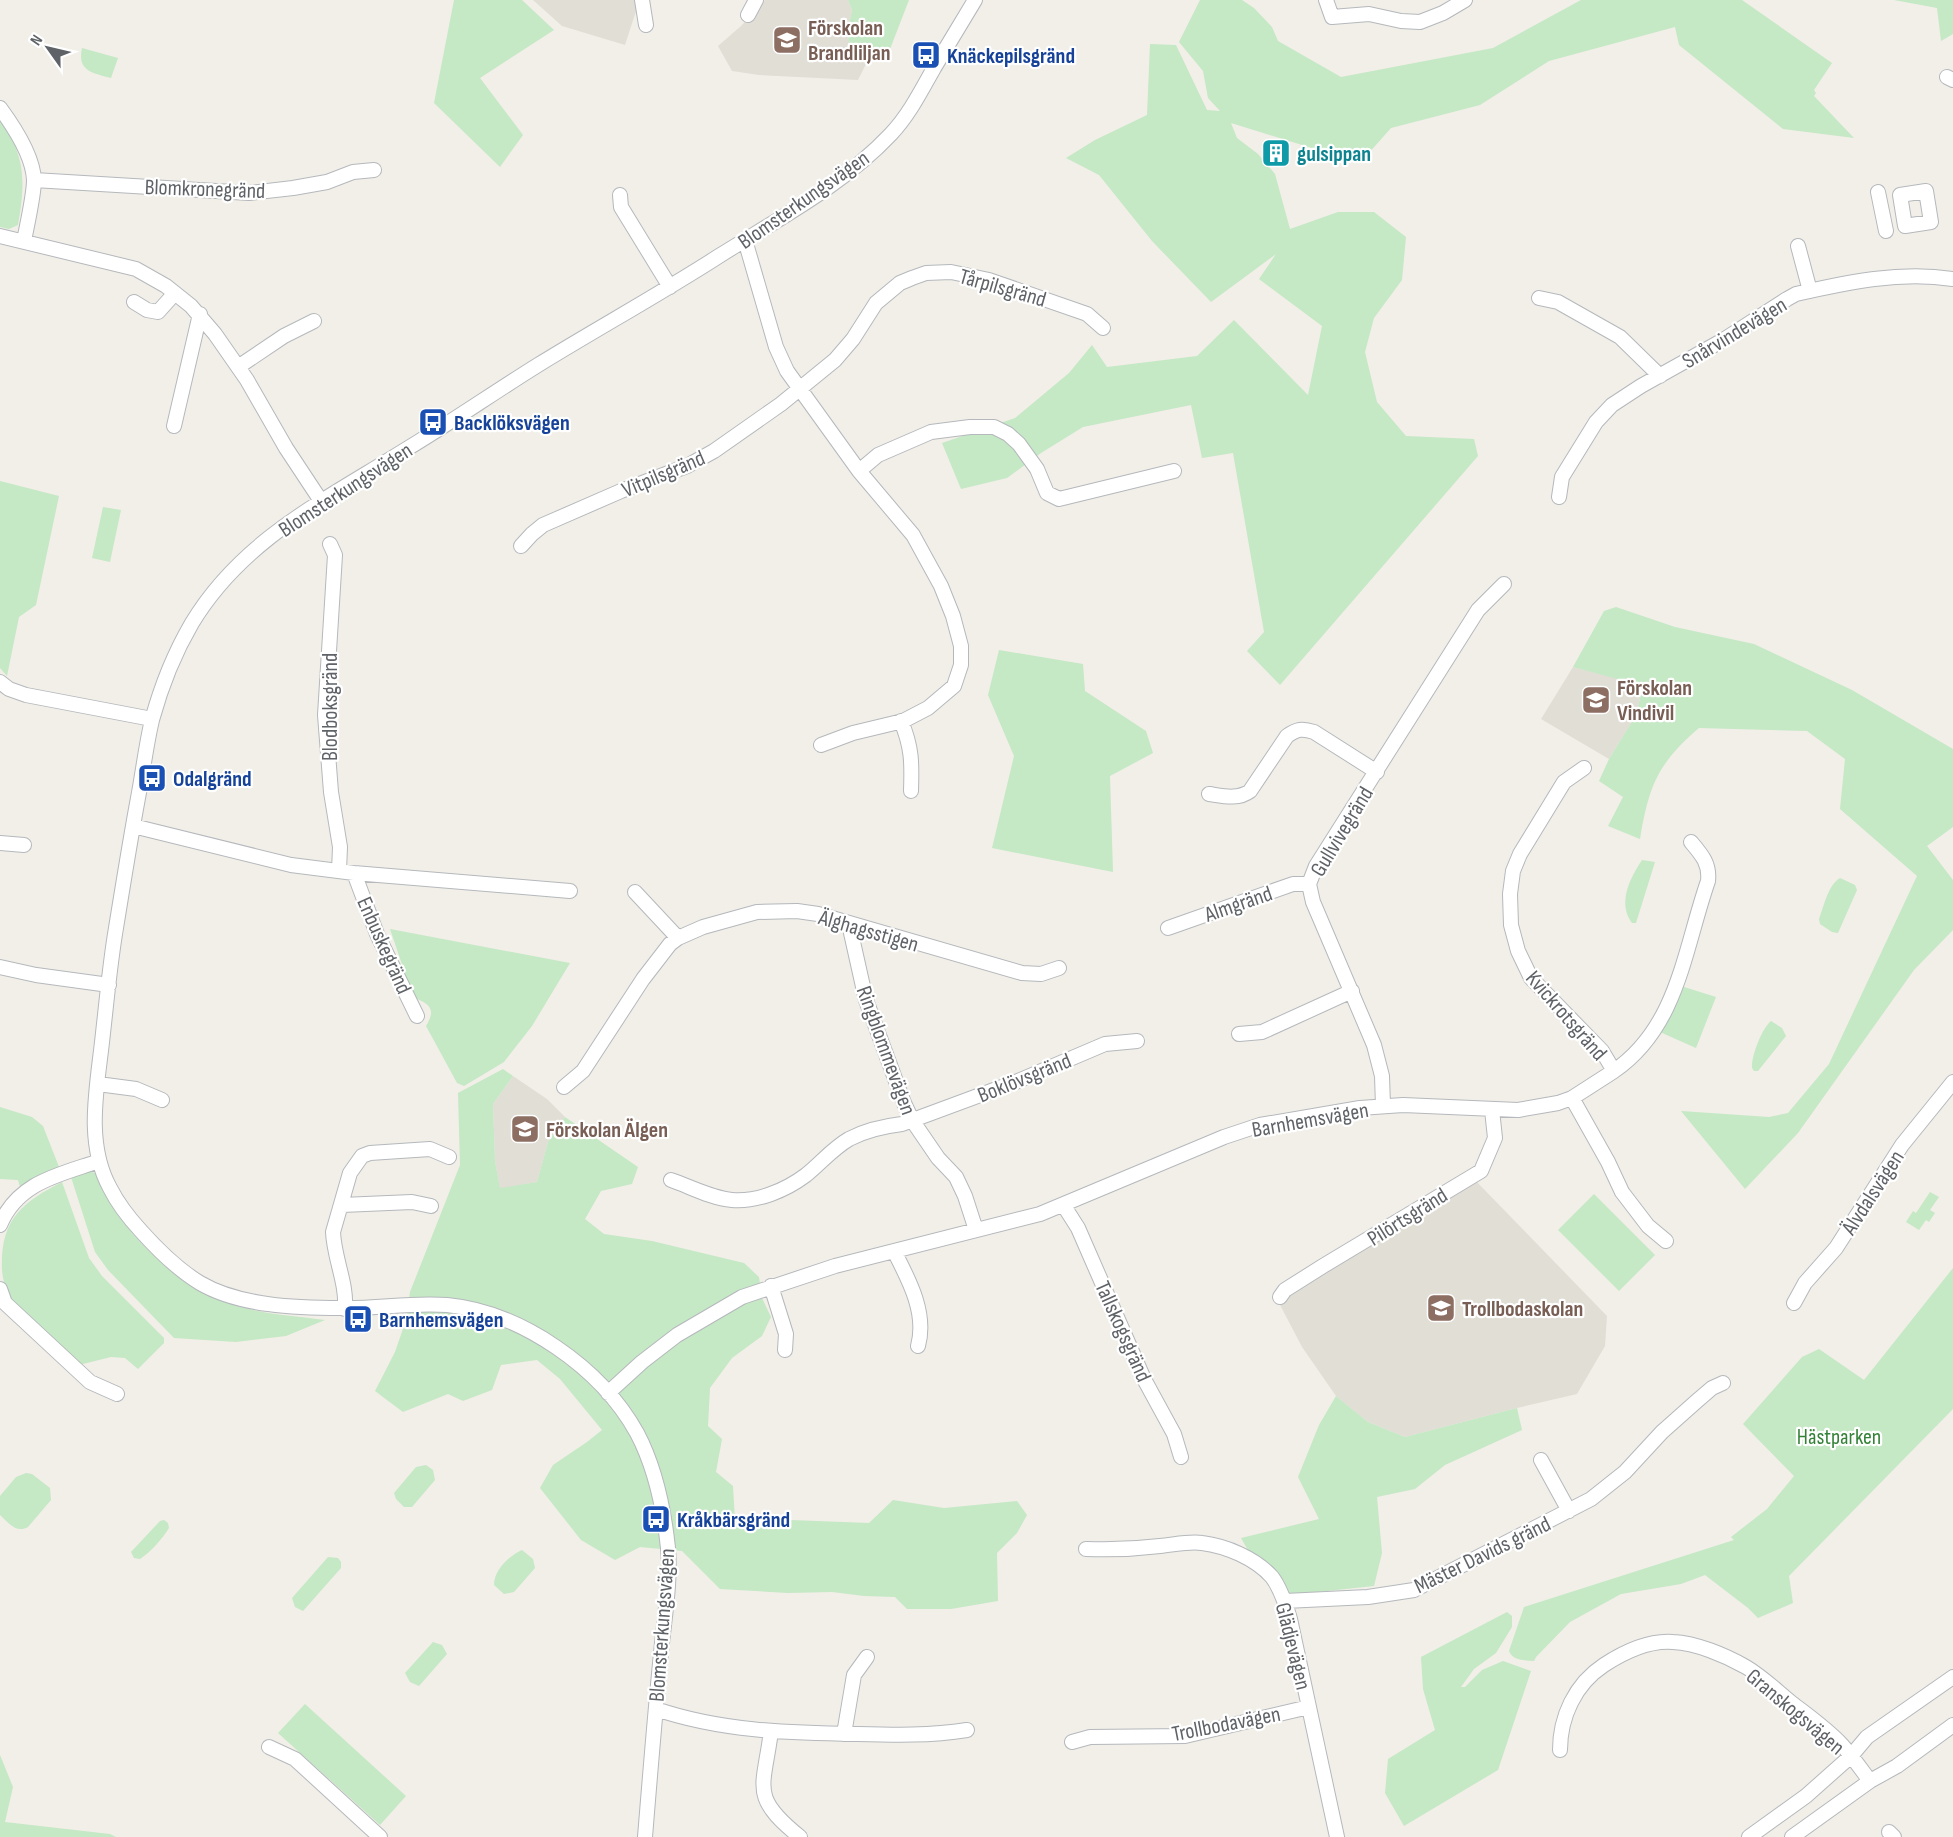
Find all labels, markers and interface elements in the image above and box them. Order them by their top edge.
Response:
place label: Förskolan Brandliljan [808,15,891,67]
north arrow [18,18,78,78]
school or university icon: Förskolan Brandliljan [771,24,803,56]
text: N [27,32,47,49]
bus stop icon: Knäckepilsgränd [910,39,942,71]
place label: Knäckepilsgränd [947,43,1075,70]
building icon: gulsippan [1260,137,1292,169]
place label: gulsippan [1297,141,1371,168]
street label: Blomsterkungsvägen [733,145,875,255]
street label: Blomkronegränd [144,174,266,205]
street label: Tårpilsgränd [956,263,1049,314]
street label: Snårvindevägen [1678,292,1792,375]
bus stop icon: Backlöksvägen [417,406,449,438]
place label: Backlöksvägen [454,410,570,437]
street label: Blomsterkungsvägen [274,437,418,544]
street label: Vitpilsgränd [618,445,709,504]
street label: Blodboksgränd [317,653,344,761]
place label: Förskolan Vindivil [1617,675,1692,727]
school or university icon: Förskolan Vindivil [1580,684,1612,716]
bus stop icon: Odalgränd [136,762,168,794]
place label: Odalgränd [173,766,252,793]
street label: Gullvivegränd [1305,782,1380,882]
street label: Almgränd [1200,880,1276,929]
street label: Enbuskegränd [350,893,417,998]
street label: Älghagsstigen [815,904,922,959]
street label: Kvickrotsgränd [1519,965,1612,1067]
street label: Ringblommevägen [850,982,921,1119]
street label: Boklövsgränd [974,1047,1075,1109]
street label: Barnhemsvägen [1250,1097,1371,1144]
school or university icon: Förskolan Älgen [509,1113,541,1145]
place label: Förskolan Älgen [546,1117,668,1144]
street label: Älvdalsvägen [1835,1145,1911,1241]
street label: Pilörtsgränd [1363,1182,1453,1252]
street label: Tallskogsgränd [1088,1277,1157,1386]
school or university icon: Trollbodaskolan [1425,1292,1457,1324]
place label: Trollbodaskolan [1462,1296,1583,1323]
bus stop icon: Barnhemsvägen [342,1303,374,1335]
place label: Barnhemsvägen [379,1307,503,1334]
park label: Hästparken [1797,1424,1881,1451]
bus stop icon: Kråkbärsgränd [640,1503,672,1535]
place label: Kråkbärsgränd [677,1507,790,1534]
street label: Mäster Davids gränd [1410,1511,1555,1600]
street label: Blomsterkungsvägen [644,1547,681,1703]
street label: Glädjevägen [1269,1600,1316,1693]
street label: Granskogsvägen [1740,1663,1850,1761]
street label: Trollbodavägen [1170,1701,1283,1748]

